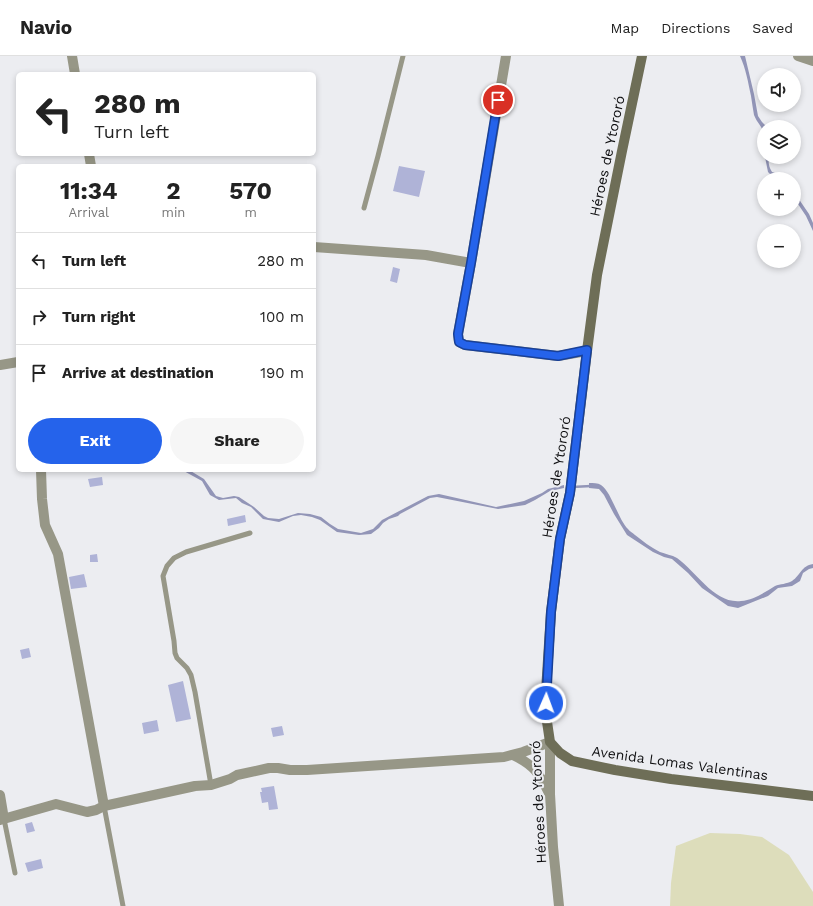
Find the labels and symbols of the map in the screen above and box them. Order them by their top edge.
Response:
pin [481,83,515,117]
street label: Héroes de Ytororó [586,94,628,218]
street label: Héroes de Ytororó [538,415,574,539]
position arrow [525,682,567,724]
street label: Héroes de Ytororó [527,740,549,864]
street label: Avenida Lomas Valentinas [591,743,769,783]

